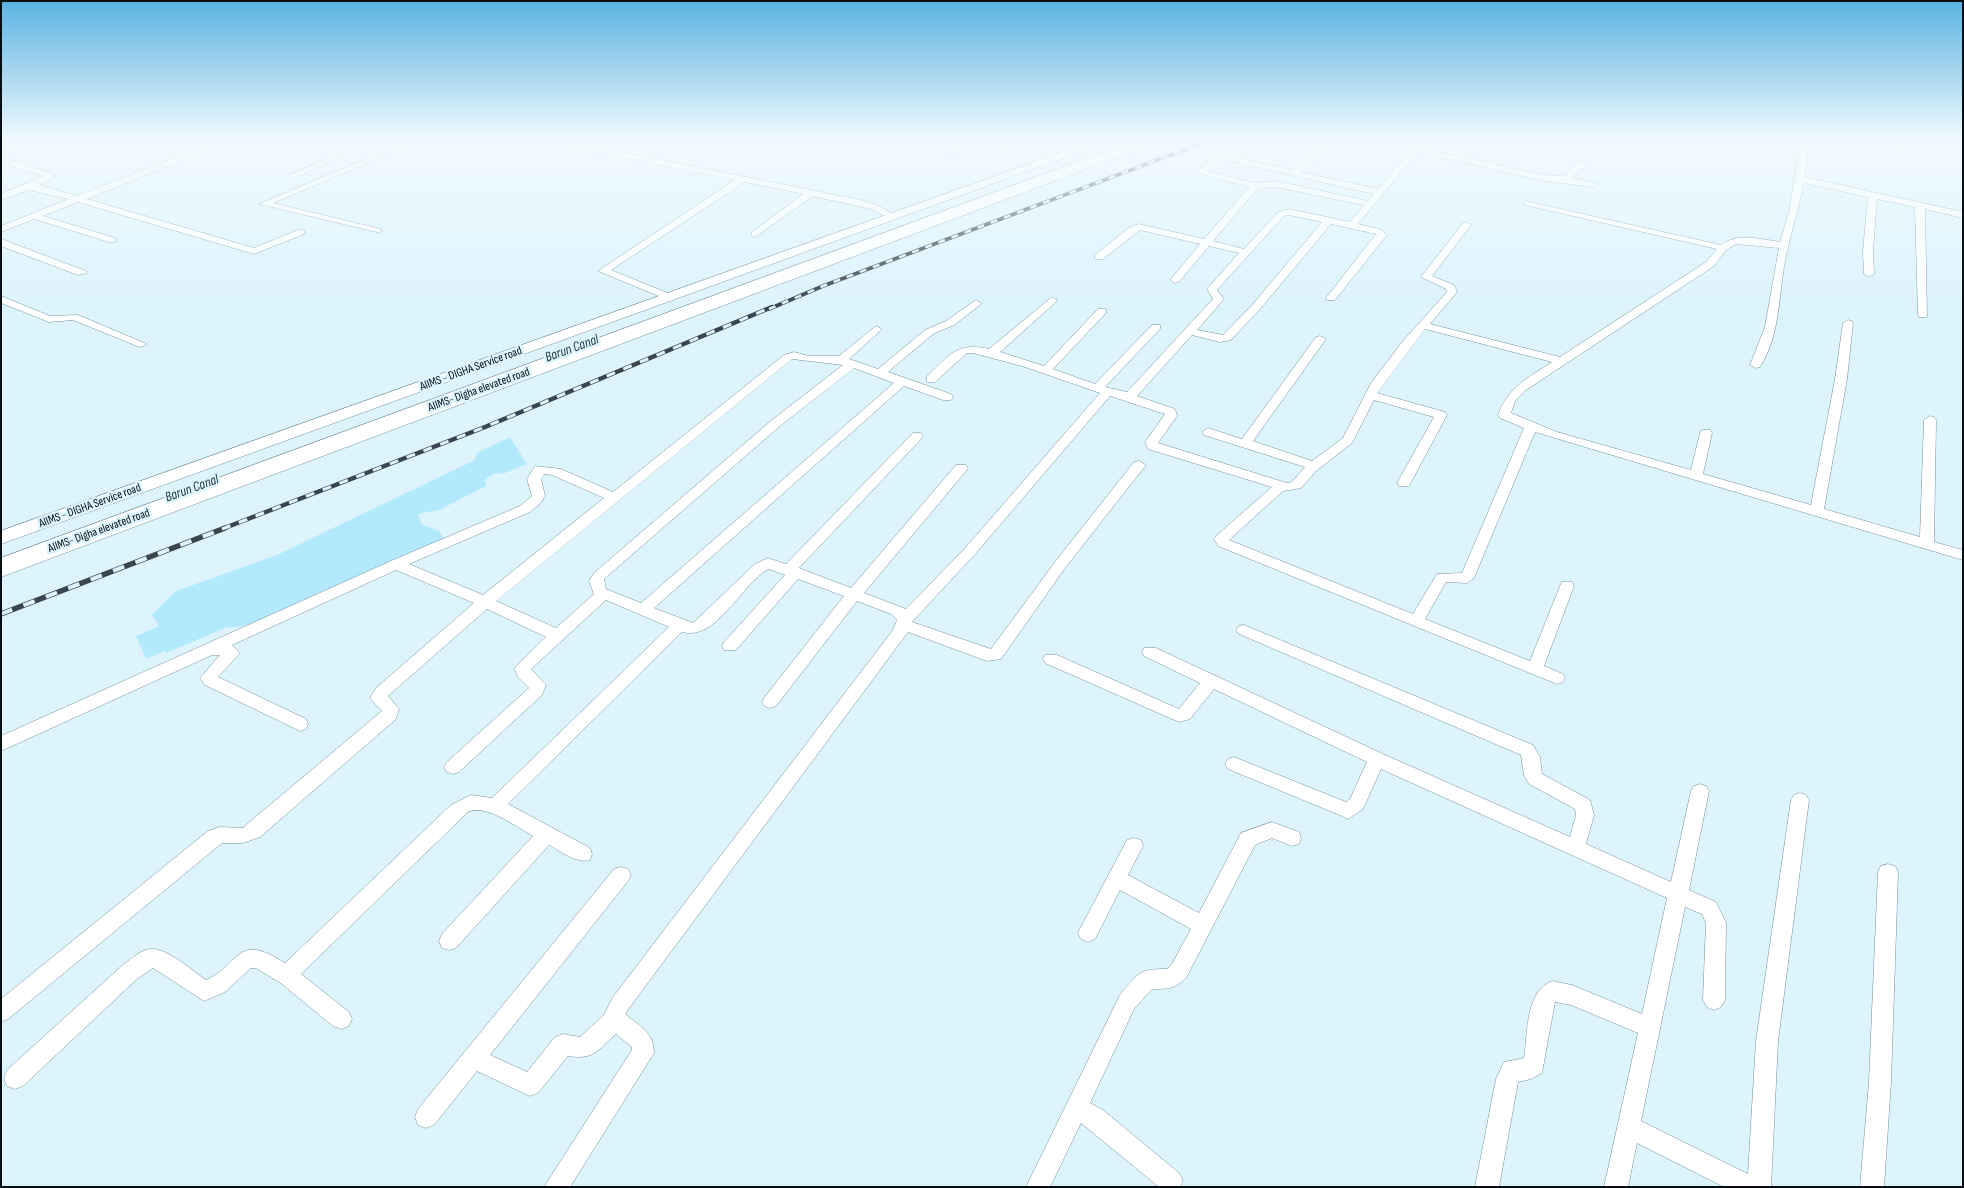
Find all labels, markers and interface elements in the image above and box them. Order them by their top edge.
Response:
water label: Barun Canal [543,332,601,366]
street label: AIIMS - DIGHA Service road [418,344,524,394]
street label: AIIMS- Digha elevated road [426,365,532,415]
water label: Barun Canal [163,472,221,506]
street label: AIIMS - DIGHA Service road [37,481,143,531]
street label: AIIMS- Digha elevated road [46,506,152,556]

